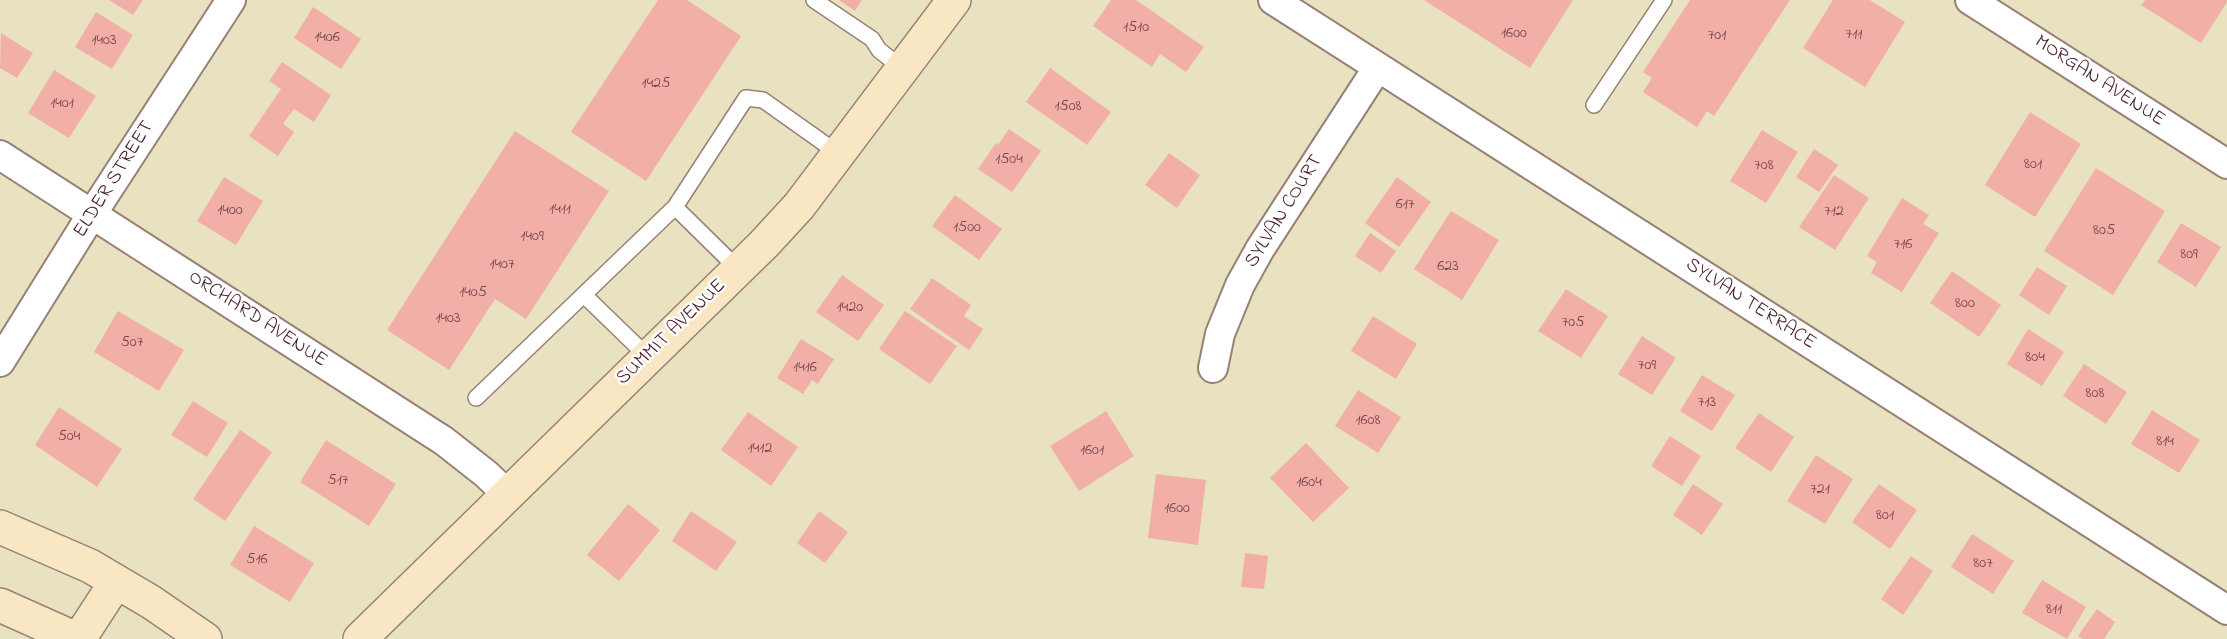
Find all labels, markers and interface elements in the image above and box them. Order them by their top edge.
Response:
house number: 1510 [1123,18,1149,38]
house number: 1600 [1501,24,1527,44]
house number: 711 [1846,25,1862,45]
house number: 701 [1708,26,1726,46]
house number: 1406 [314,28,340,48]
house number: 1403 [91,31,117,51]
street label: MORGAN AVENUE [2029,31,2169,133]
house number: 1425 [642,74,670,94]
house number: 1401 [50,94,74,114]
house number: 1508 [1054,97,1082,117]
street label: ELDER STREET [69,117,161,243]
house number: 1504 [995,150,1023,170]
street label: SYLVAN COURT [1241,151,1329,273]
house number: 801 [2024,155,2042,175]
house number: 708 [1754,156,1774,176]
house number: 617 [1396,195,1414,215]
house number: 1411 [549,200,571,220]
house number: 1400 [217,201,243,221]
house number: 712 [1824,202,1844,222]
house number: 1500 [953,218,981,238]
house number: 805 [2093,221,2115,241]
house number: 1409 [520,227,544,247]
house number: 716 [1894,235,1912,255]
house number: 809 [2180,245,2198,265]
street label: SYLVAN TERRACE [1680,254,1820,356]
house number: 1407 [489,255,515,275]
house number: 623 [1437,257,1459,277]
street label: ORCHARD AVENUE [183,266,331,374]
street label: SUMMIT AVENUE [612,275,732,391]
house number: 1405 [459,283,487,303]
house number: 800 [1955,294,1975,314]
house number: 1420 [837,298,863,318]
house number: 1403 [435,309,461,329]
house number: 705 [1562,313,1584,333]
house number: 507 [121,333,143,353]
house number: 804 [2025,348,2045,368]
house number: 709 [1638,356,1656,376]
house number: 1416 [793,358,817,378]
house number: 808 [2086,384,2104,404]
house number: 713 [1698,393,1716,413]
house number: 1608 [1355,411,1381,431]
house number: 504 [58,427,80,447]
house number: 814 [2156,432,2174,452]
house number: 1412 [748,439,772,459]
house number: 1601 [1080,441,1104,461]
house number: 517 [328,471,348,491]
house number: 1604 [1296,473,1322,493]
house number: 721 [1810,480,1830,500]
house number: 1600 [1164,499,1190,519]
house number: 801 [1876,506,1894,526]
house number: 516 [246,550,268,570]
house number: 807 [1973,554,1993,574]
house number: 811 [2046,600,2062,620]

